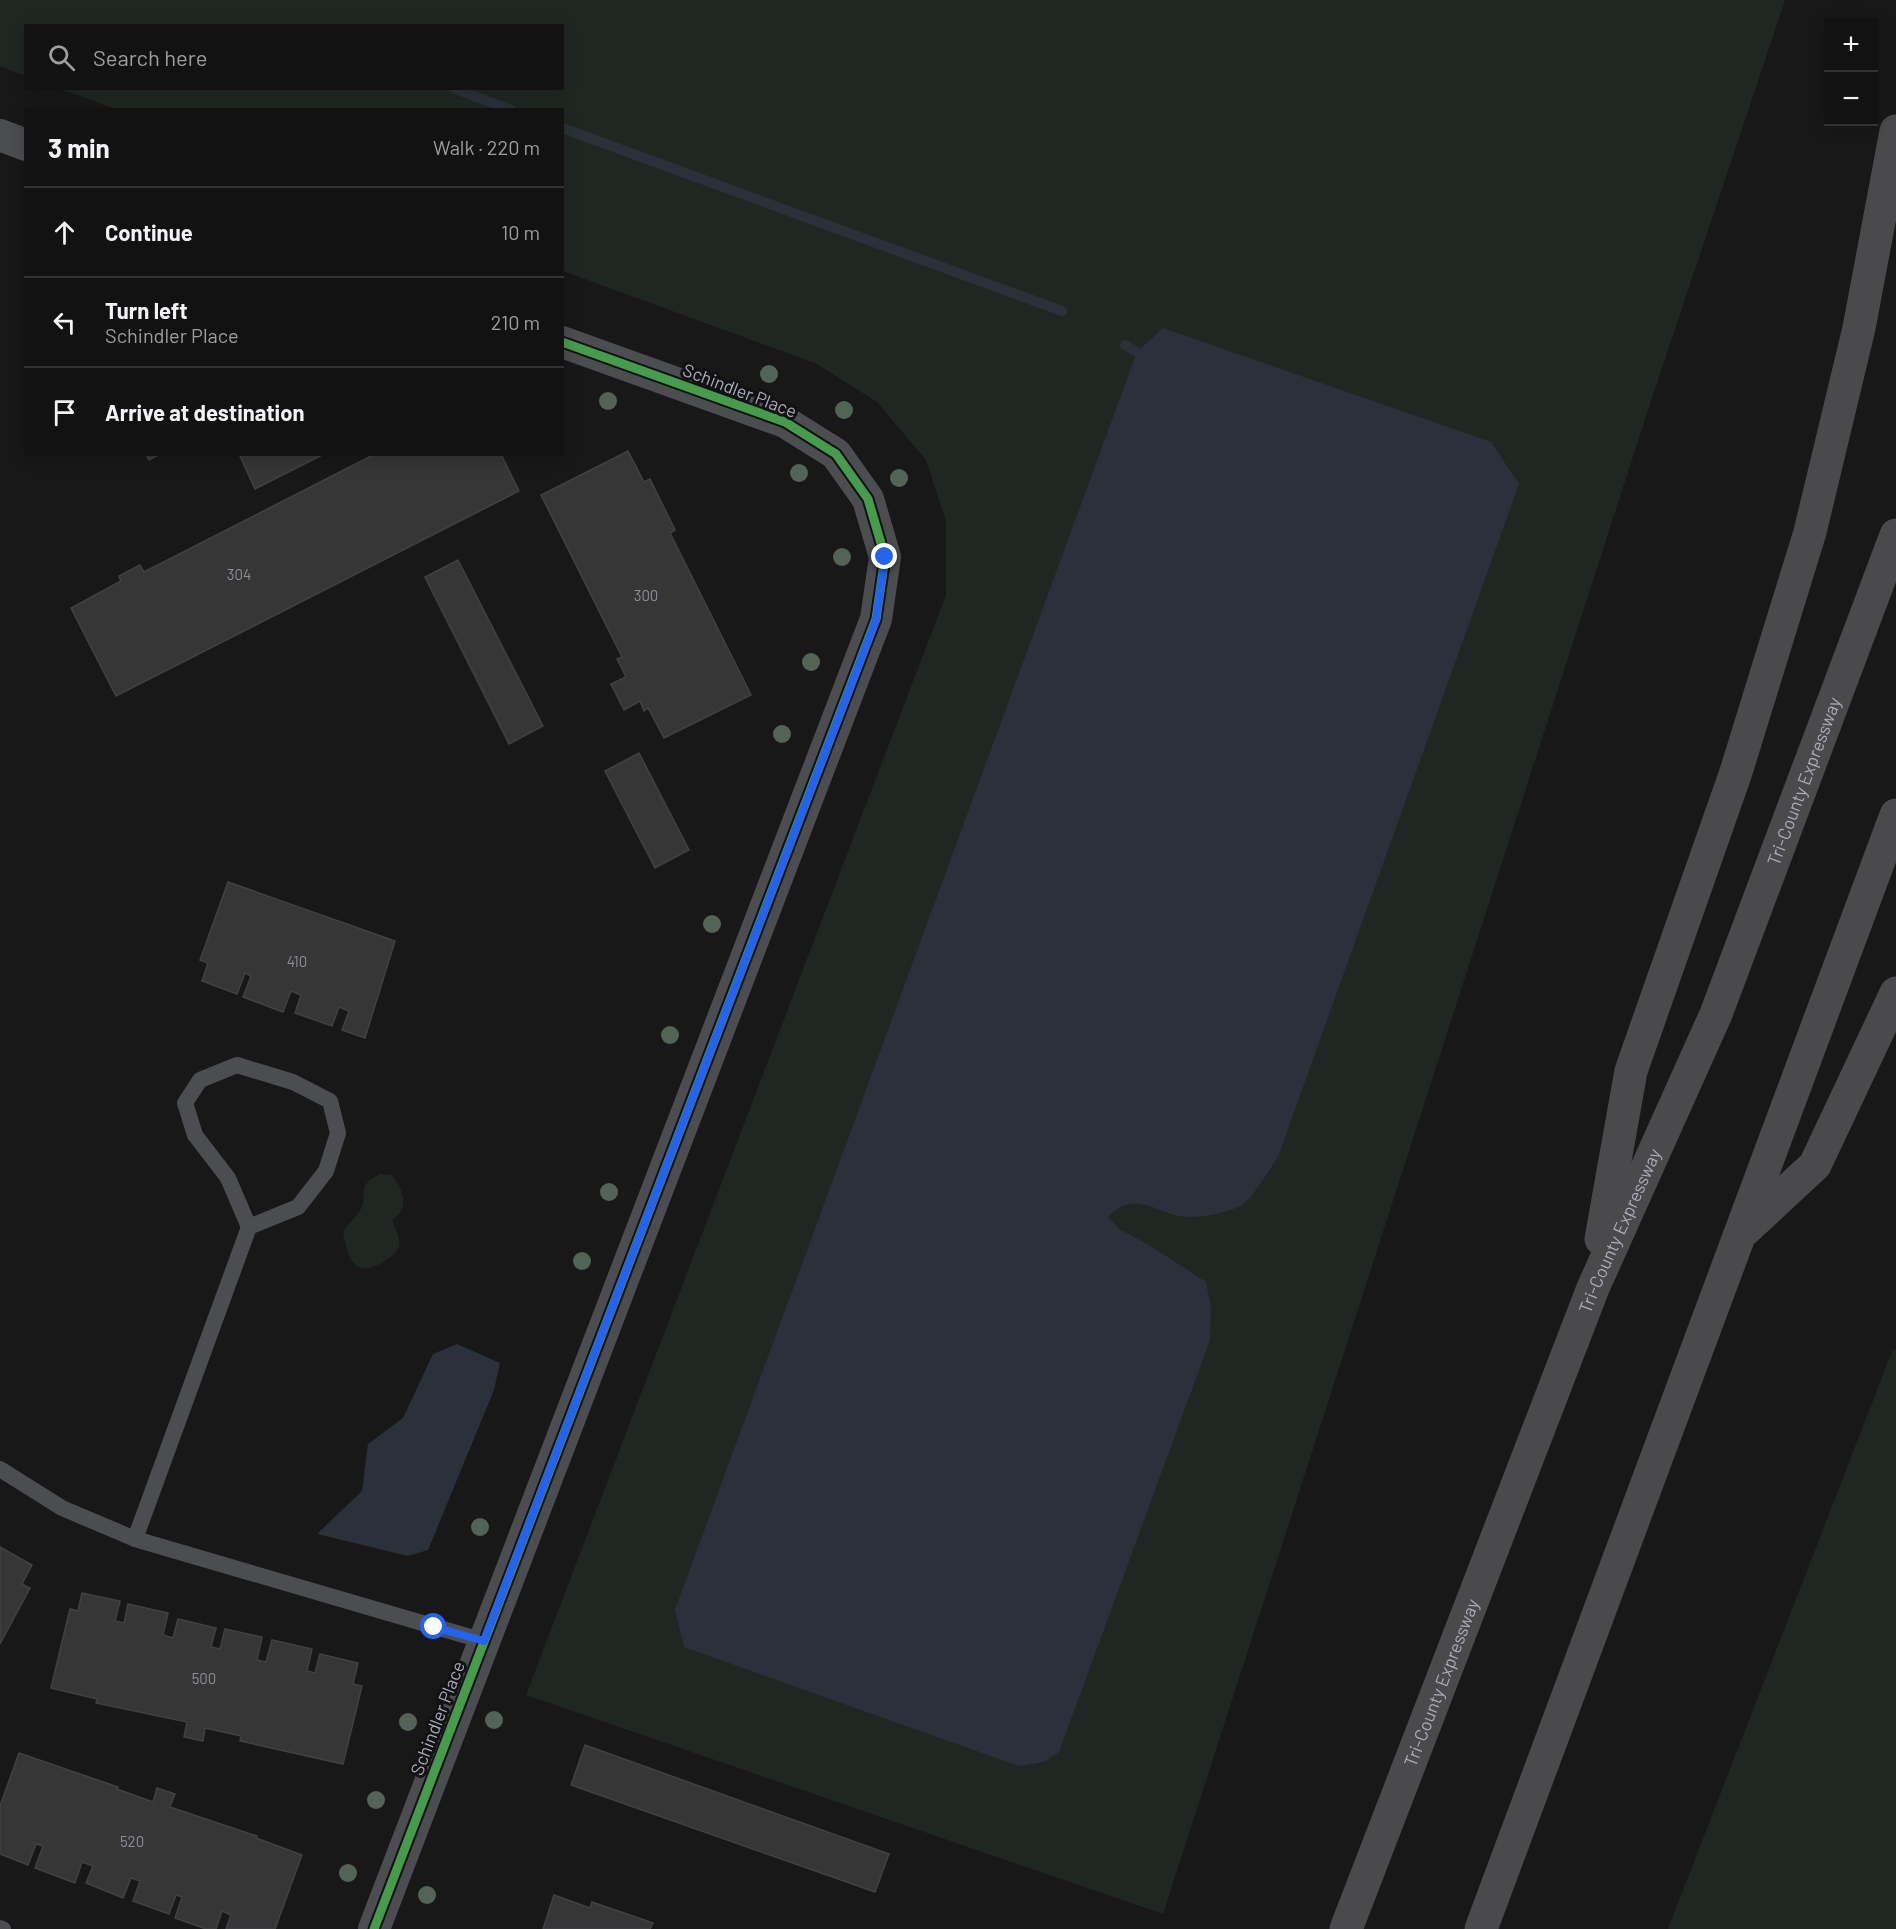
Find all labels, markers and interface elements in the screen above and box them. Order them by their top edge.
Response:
map controls [1824,18,1878,126]
button: + [1824,18,1878,72]
search box [24,24,564,90]
icon: search [45,41,78,74]
text: Search here [93,44,207,70]
button: − [1824,72,1878,126]
text: 3 min [48,132,110,163]
text: Walk · 220 m [433,135,540,159]
icon: ahead [48,216,81,249]
text: Continue [105,219,193,245]
text: 10 m [501,220,540,244]
text: Turn left [105,297,188,323]
icon: left [48,306,81,339]
text: 210 m [491,310,540,334]
text: Schindler Place [105,323,239,347]
street label: Schindler Place [680,358,800,422]
icon: arrive [48,396,81,429]
text: Arrive at destination [105,399,304,425]
route end [871,543,897,569]
house number: 304 [227,565,251,583]
house number: 300 [634,586,658,604]
street label: Tri-County Expressway [1762,694,1845,868]
house number: 410 [287,952,307,970]
street label: Tri-County Expressway [1573,1145,1665,1316]
street label: Tri-County Expressway [1399,1596,1483,1770]
route start [420,1613,446,1639]
street label: Schindler Place [405,1658,469,1778]
house number: 500 [192,1669,216,1687]
house number: 520 [120,1832,144,1850]

